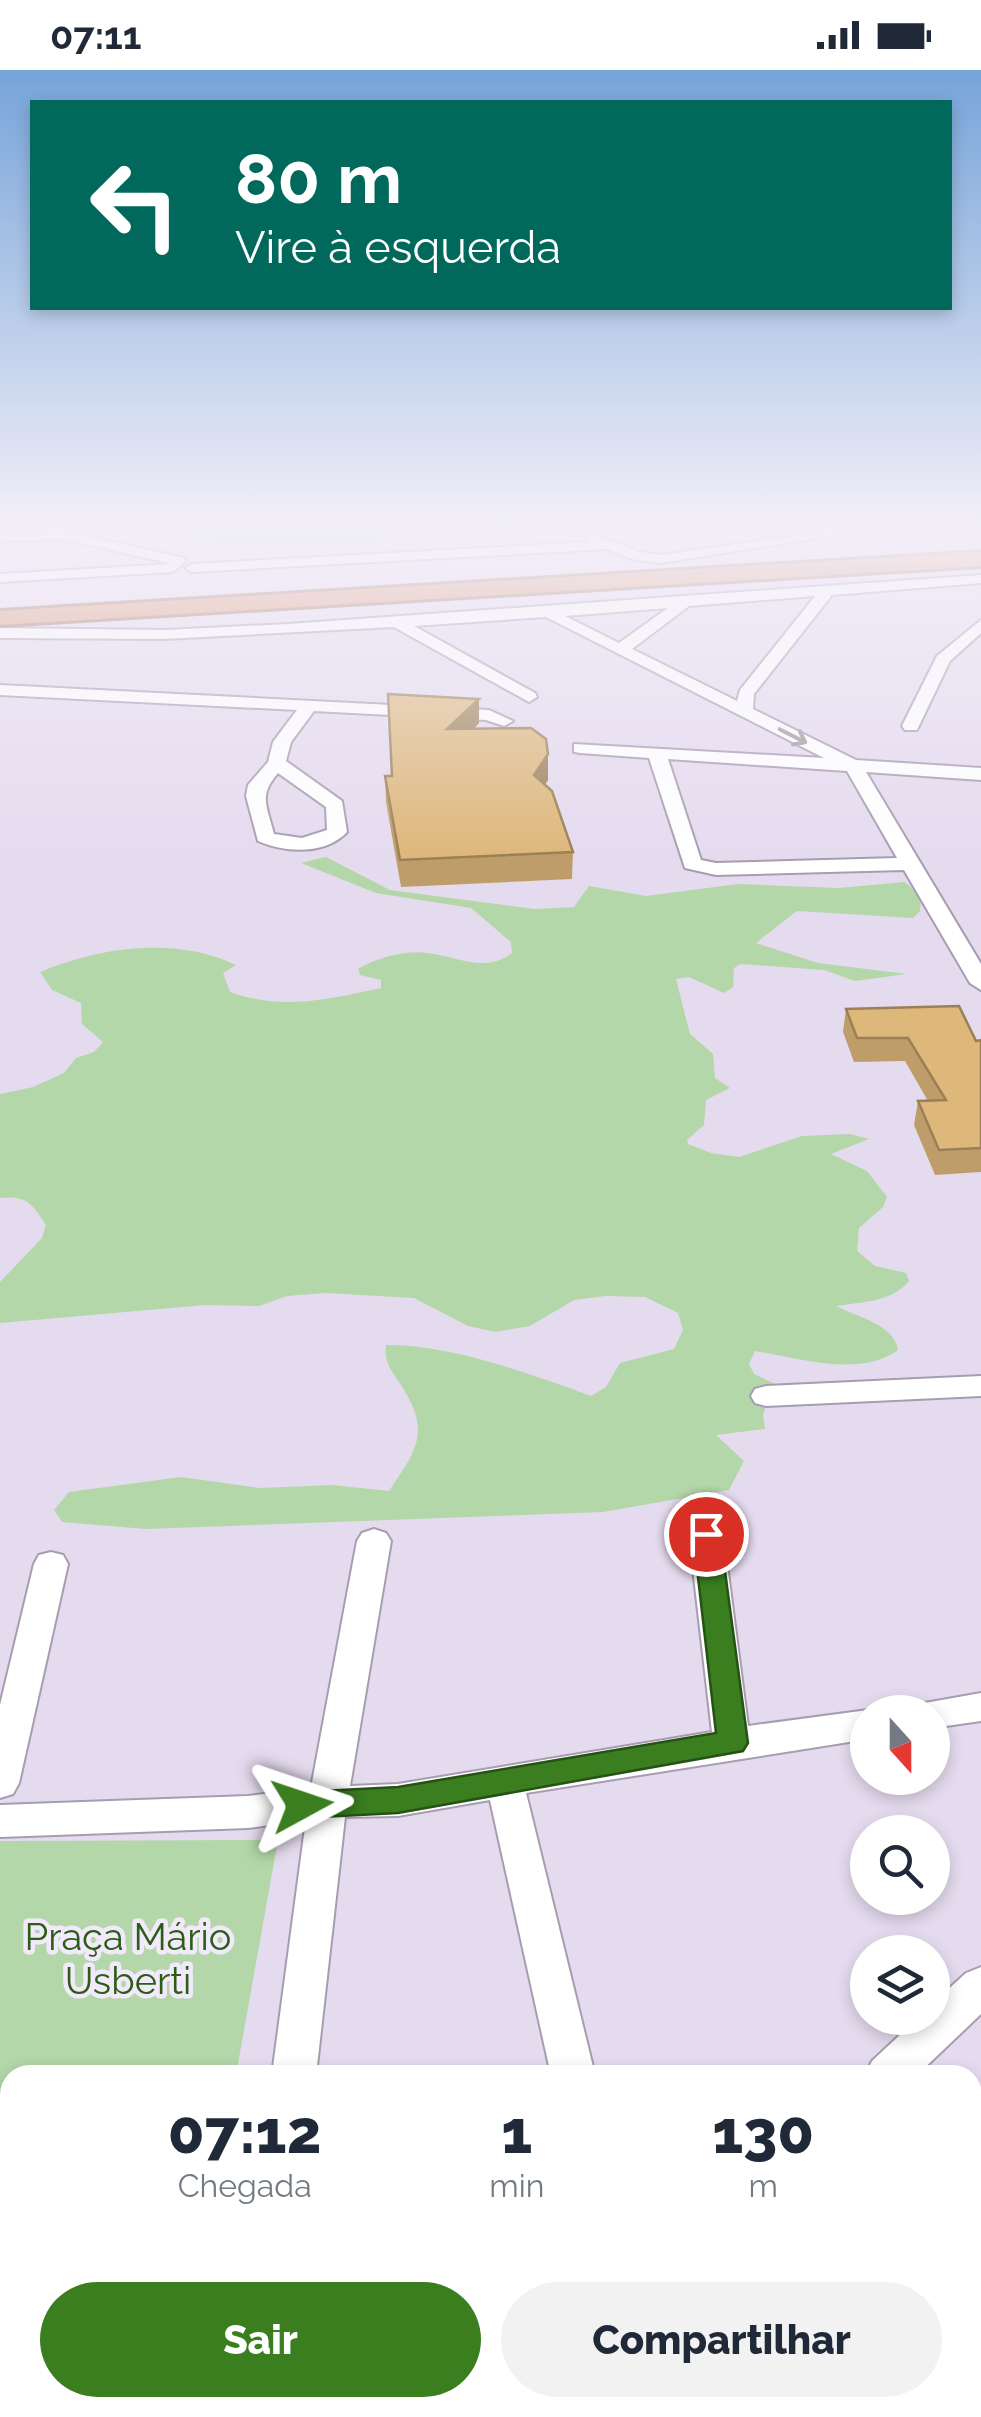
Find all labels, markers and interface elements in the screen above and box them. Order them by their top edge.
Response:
text: 07:11 [50,13,142,58]
text: 80 m [235,137,402,219]
icon: left [70,140,200,270]
text: Vire à esquerda [235,221,561,274]
one-way arrow [777,727,807,746]
pin [664,1492,749,1577]
icon: arrive [679,1507,734,1562]
north arrow [850,1695,950,1795]
map controls [850,1695,950,2035]
position arrow [250,1753,354,1857]
button: search [850,1815,950,1915]
park label: Praça Mário Usberti [25,1914,231,2003]
button: layers [850,1935,950,2035]
text: 07:12 [168,2097,322,2167]
text: 1 [501,2097,532,2167]
text: 130 [712,2097,814,2167]
text: Chegada [178,2167,312,2204]
text: min [489,2167,544,2204]
text: m [748,2167,778,2204]
button: Sair [40,2282,481,2397]
button: Compartilhar [501,2282,942,2397]

